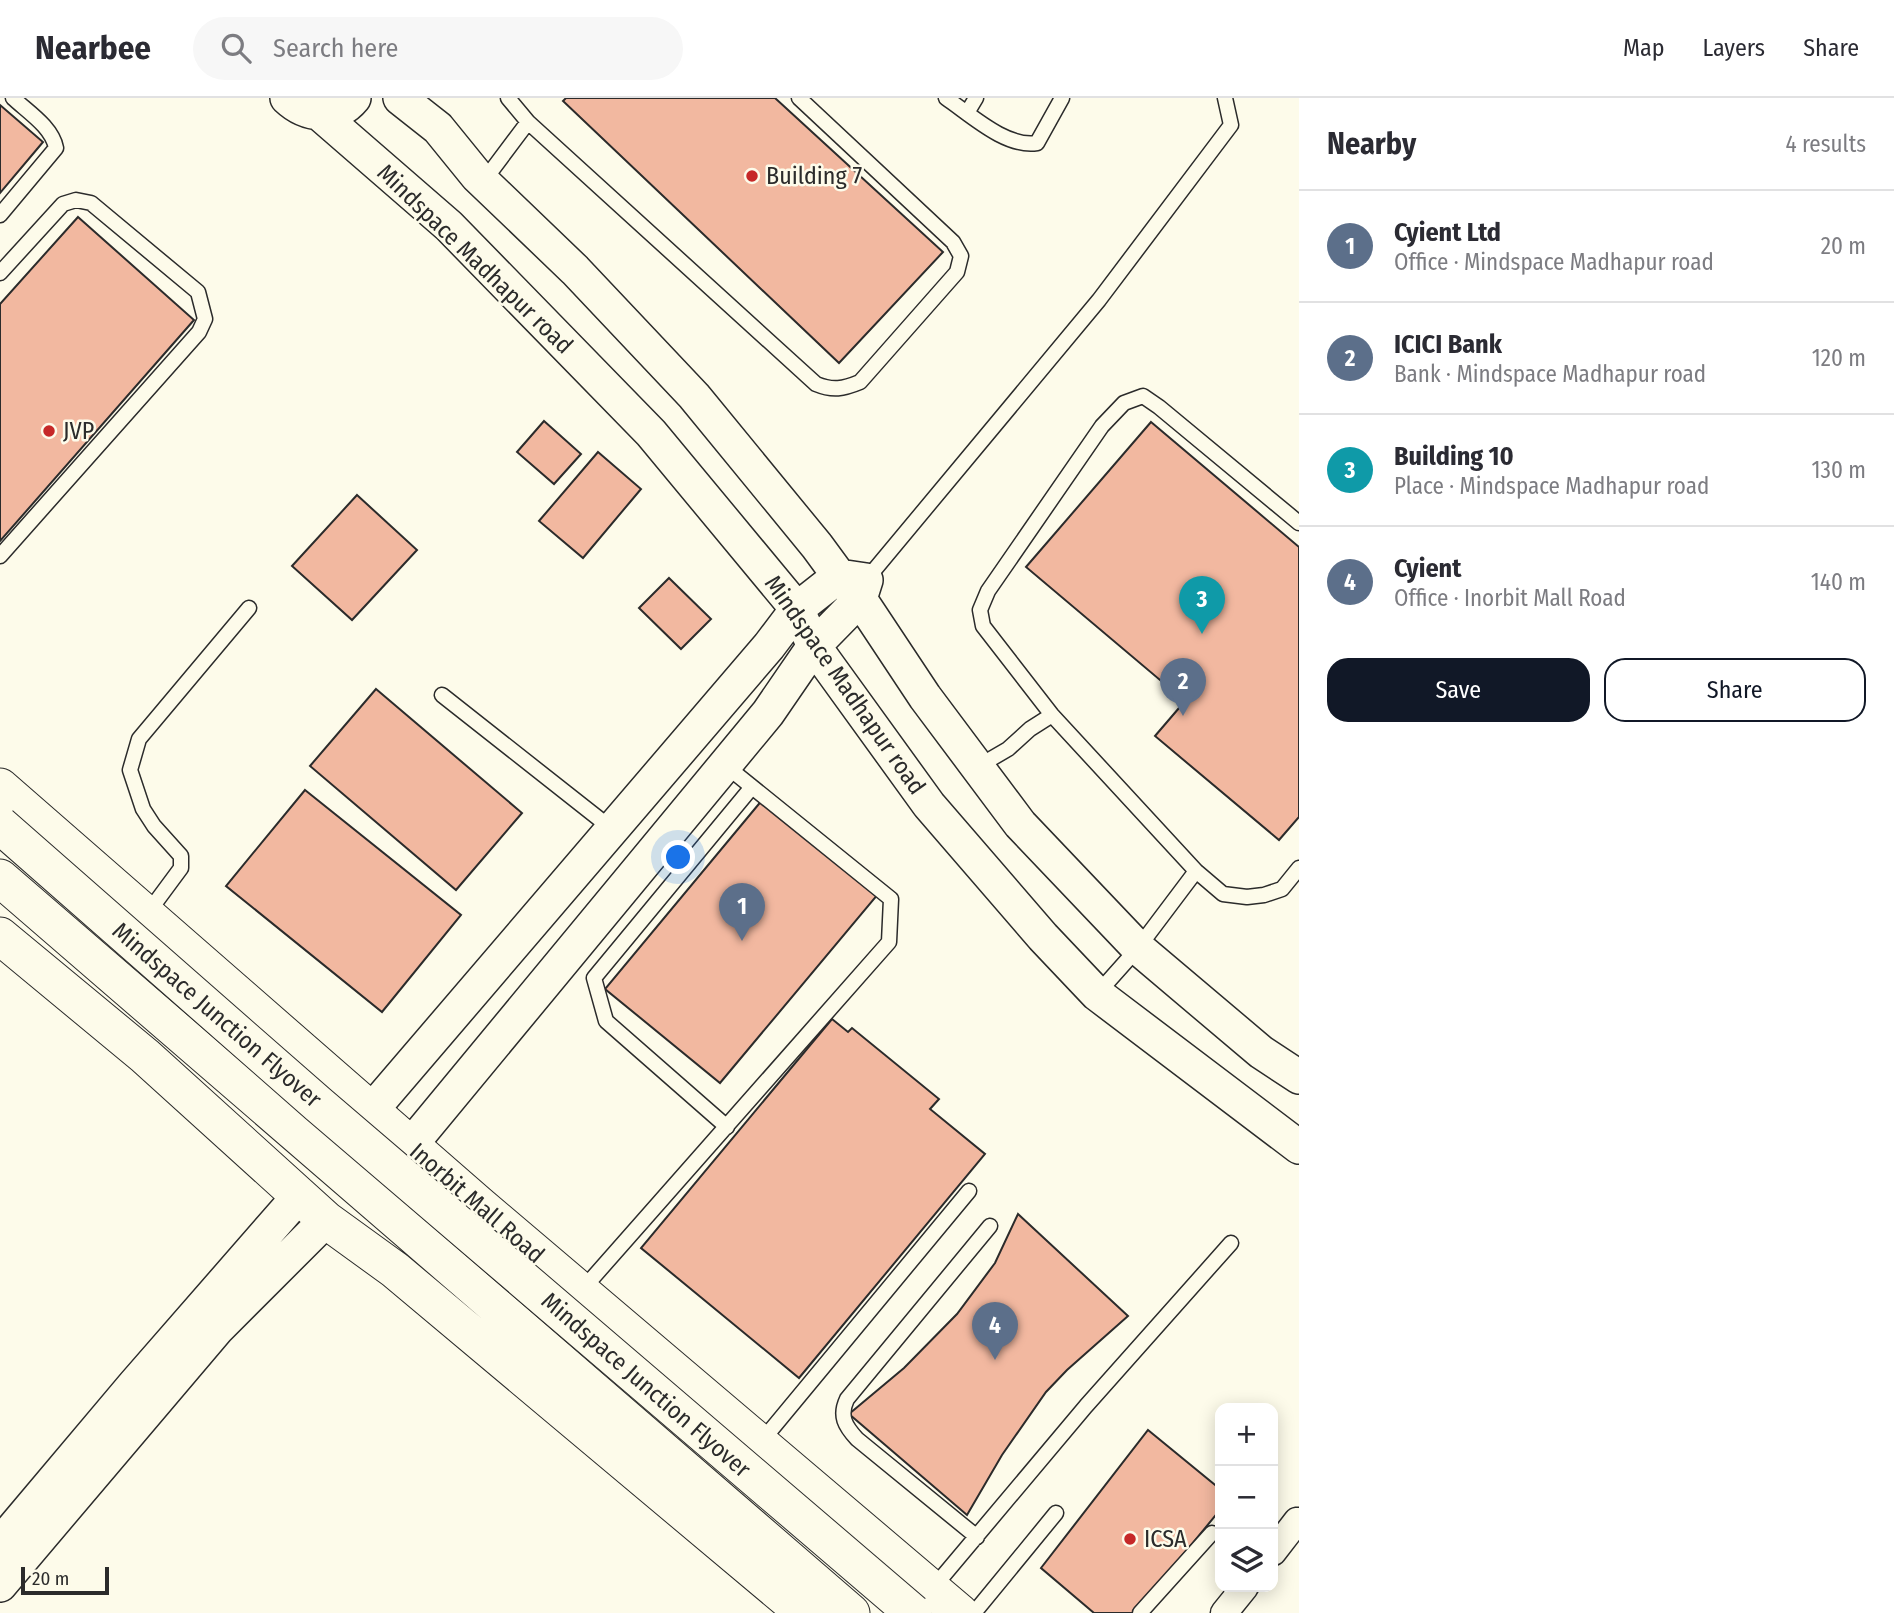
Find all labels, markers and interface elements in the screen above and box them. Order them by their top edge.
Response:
search box [193,17,683,80]
text: Nearbee [35,28,151,68]
icon: search [217,29,255,67]
text: Search here [273,33,398,64]
text: Map [1623,34,1665,62]
text: Layers [1703,34,1765,62]
text: Share [1803,34,1859,62]
text: Nearby [1327,126,1416,162]
text: 4 results [1785,130,1866,158]
street label: Mindspace Madhapur road [372,158,578,360]
place label: Building 7 [766,162,862,190]
marker: Building 7 [744,168,760,184]
text: Cyient Ltd [1394,217,1501,248]
text: 1 [1345,232,1355,260]
text: 20 m [1821,232,1866,260]
text: Office · Mindspace Madhapur road [1394,248,1714,276]
text: ICICI Bank [1394,329,1502,360]
text: 2 [1345,344,1355,372]
text: 120 m [1812,344,1866,372]
text: Bank · Mindspace Madhapur road [1394,360,1706,388]
place label: JVP [63,417,94,445]
marker: JVP [41,423,57,439]
text: Building 10 [1394,441,1514,472]
text: 3 [1345,456,1355,484]
text: 130 m [1812,456,1866,484]
text: Place · Mindspace Madhapur road [1394,472,1709,500]
text: Cyient [1394,553,1461,584]
text: 4 [1344,568,1356,596]
text: 140 m [1811,568,1866,596]
street label: Mindspace Madhapur road [759,570,931,800]
pin: 3 [1179,576,1225,634]
text: Office · Inorbit Mall Road [1394,584,1626,612]
pin: 2 [1160,658,1206,716]
button: Save [1327,658,1590,722]
button: Share [1604,658,1866,722]
your location [661,840,695,874]
pin: 1 [719,883,765,941]
street label: Mindspace Junction Flyover [107,917,328,1114]
street label: Inorbit Mall Road [404,1137,550,1269]
street label: Mindspace Junction Flyover [536,1287,757,1484]
pin: 4 [972,1302,1018,1360]
map controls [1215,1403,1278,1592]
button: + [1215,1403,1278,1466]
button: − [1215,1466,1278,1529]
place label: ICSA [1144,1525,1187,1553]
button: layers [1215,1529,1278,1592]
marker: ICSA [1122,1531,1138,1547]
scale bar [21,1564,108,1596]
text: 20 m [32,1567,69,1590]

